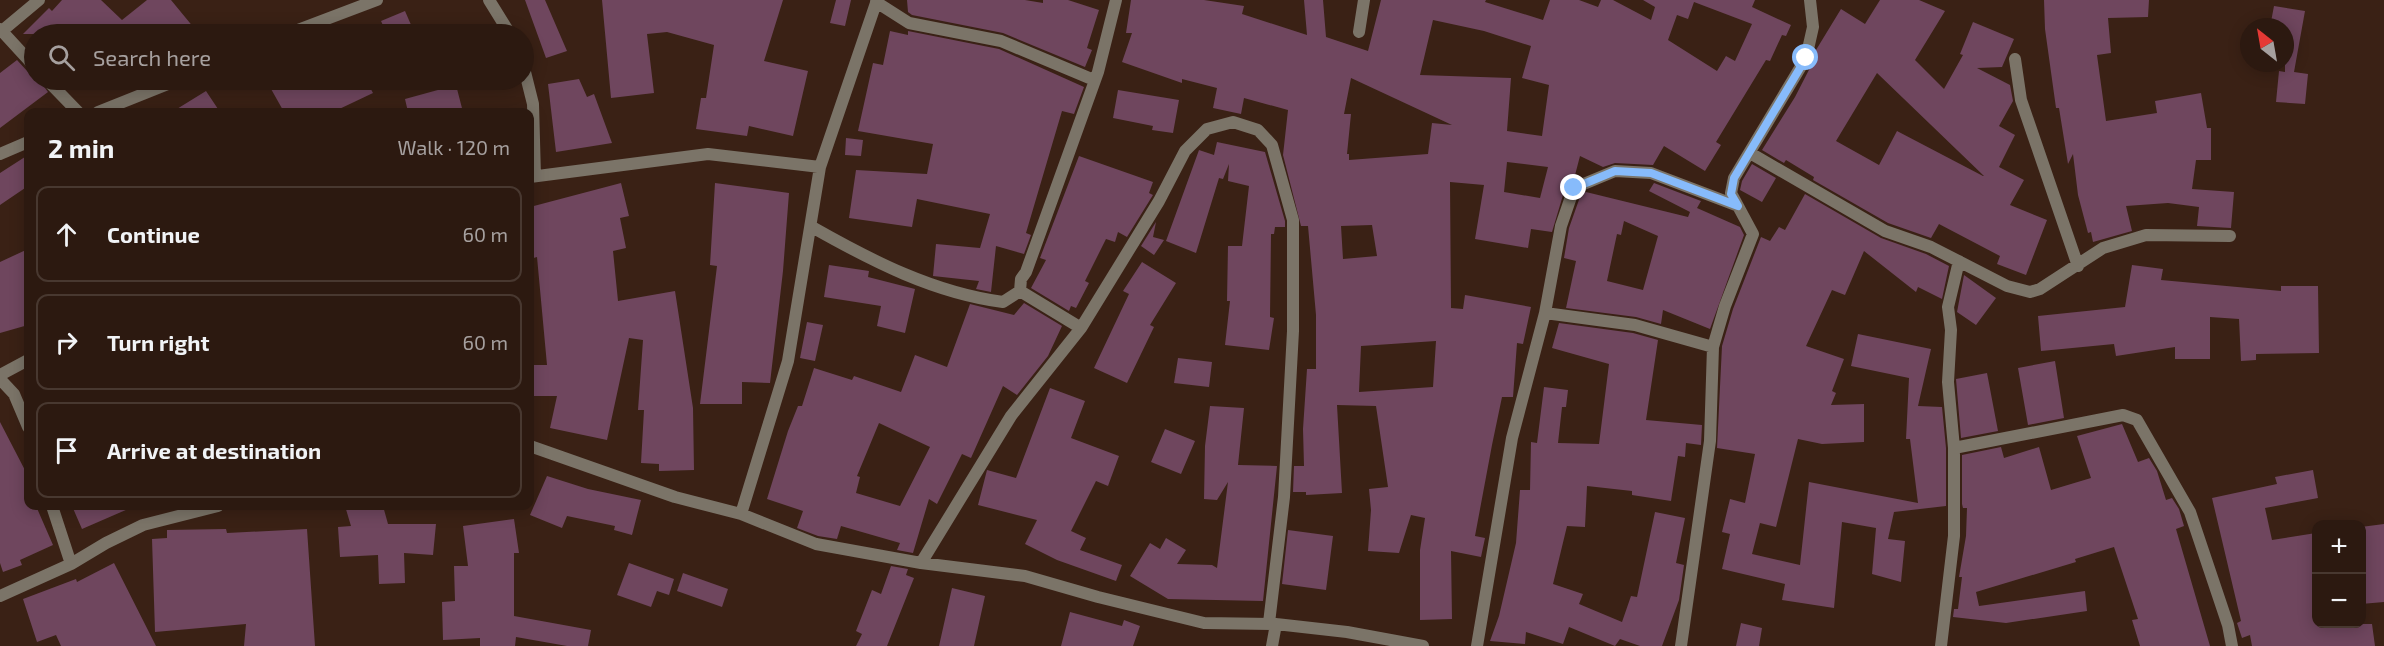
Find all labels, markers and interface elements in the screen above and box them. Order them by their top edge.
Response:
north arrow [2240,18,2294,72]
search box [24,24,534,90]
icon: search [45,41,78,74]
text: Search here [93,44,211,70]
route start [1792,44,1818,70]
text: 2 min [48,132,114,163]
text: Walk · 120 m [398,135,510,159]
route end [1560,174,1586,200]
icon: ahead [50,218,83,251]
text: Continue [107,221,200,247]
text: 60 m [463,222,508,246]
icon: right [50,326,83,359]
text: Turn right [107,329,209,355]
text: 60 m [463,330,508,354]
icon: arrive [50,434,83,467]
text: Arrive at destination [107,437,321,463]
map controls [2312,520,2366,628]
button: + [2312,520,2366,574]
button: − [2312,574,2366,628]

